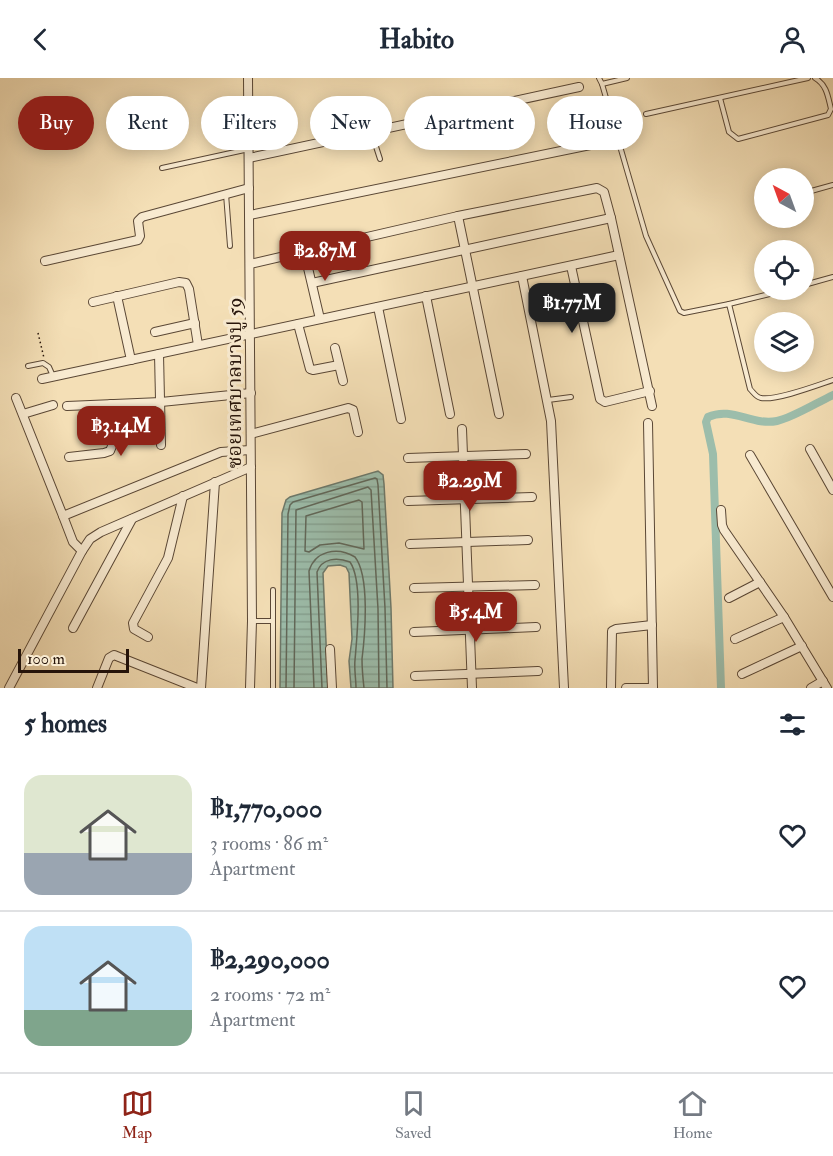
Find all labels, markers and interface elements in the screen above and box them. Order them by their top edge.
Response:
icon: back [24,23,57,56]
text: Habito [379,23,454,56]
icon: person [776,23,809,56]
chip: Buy [18,96,94,150]
chip: Rent [106,96,189,150]
chip: Filters [201,96,298,150]
chip: New [310,96,392,150]
chip: Apartment [404,96,535,150]
chip: House [547,96,643,150]
north arrow [754,168,814,228]
map controls [754,168,814,372]
pin: ฿2.87M [276,231,374,282]
text: ฿2.87M [293,238,357,263]
button: locate [754,240,814,300]
pin: ฿1.77M [523,283,621,334]
text: ฿1.77M [542,290,602,315]
street label: ซอยเทศบาลบางปู 59 [222,297,247,469]
button: layers [754,312,814,372]
pin: ฿3.14M [72,406,170,457]
text: ฿3.14M [91,413,151,438]
pin: ฿2.29M [421,461,519,512]
text: ฿2.29M [438,468,502,493]
pin: ฿5.4M [434,592,518,643]
text: ฿5.4M [449,599,503,624]
scale bar [18,646,129,674]
text: 100 m [27,649,65,669]
text: 5 homes [24,708,107,740]
icon: filters [776,708,809,741]
text: ฿1,770,000 [210,793,322,825]
icon: home [72,799,144,871]
icon: heart [776,819,809,852]
text: 3 rooms · 86 m² [210,831,328,856]
text: Apartment [210,856,295,881]
text: ฿2,290,000 [210,944,330,976]
icon: home [72,950,144,1022]
icon: heart [776,970,809,1003]
text: 2 rooms · 72 m² [210,982,330,1007]
text: Apartment [210,1007,295,1032]
tab: Map [121,1087,154,1143]
tab: Saved [395,1087,431,1143]
tab: Home [673,1087,712,1143]

